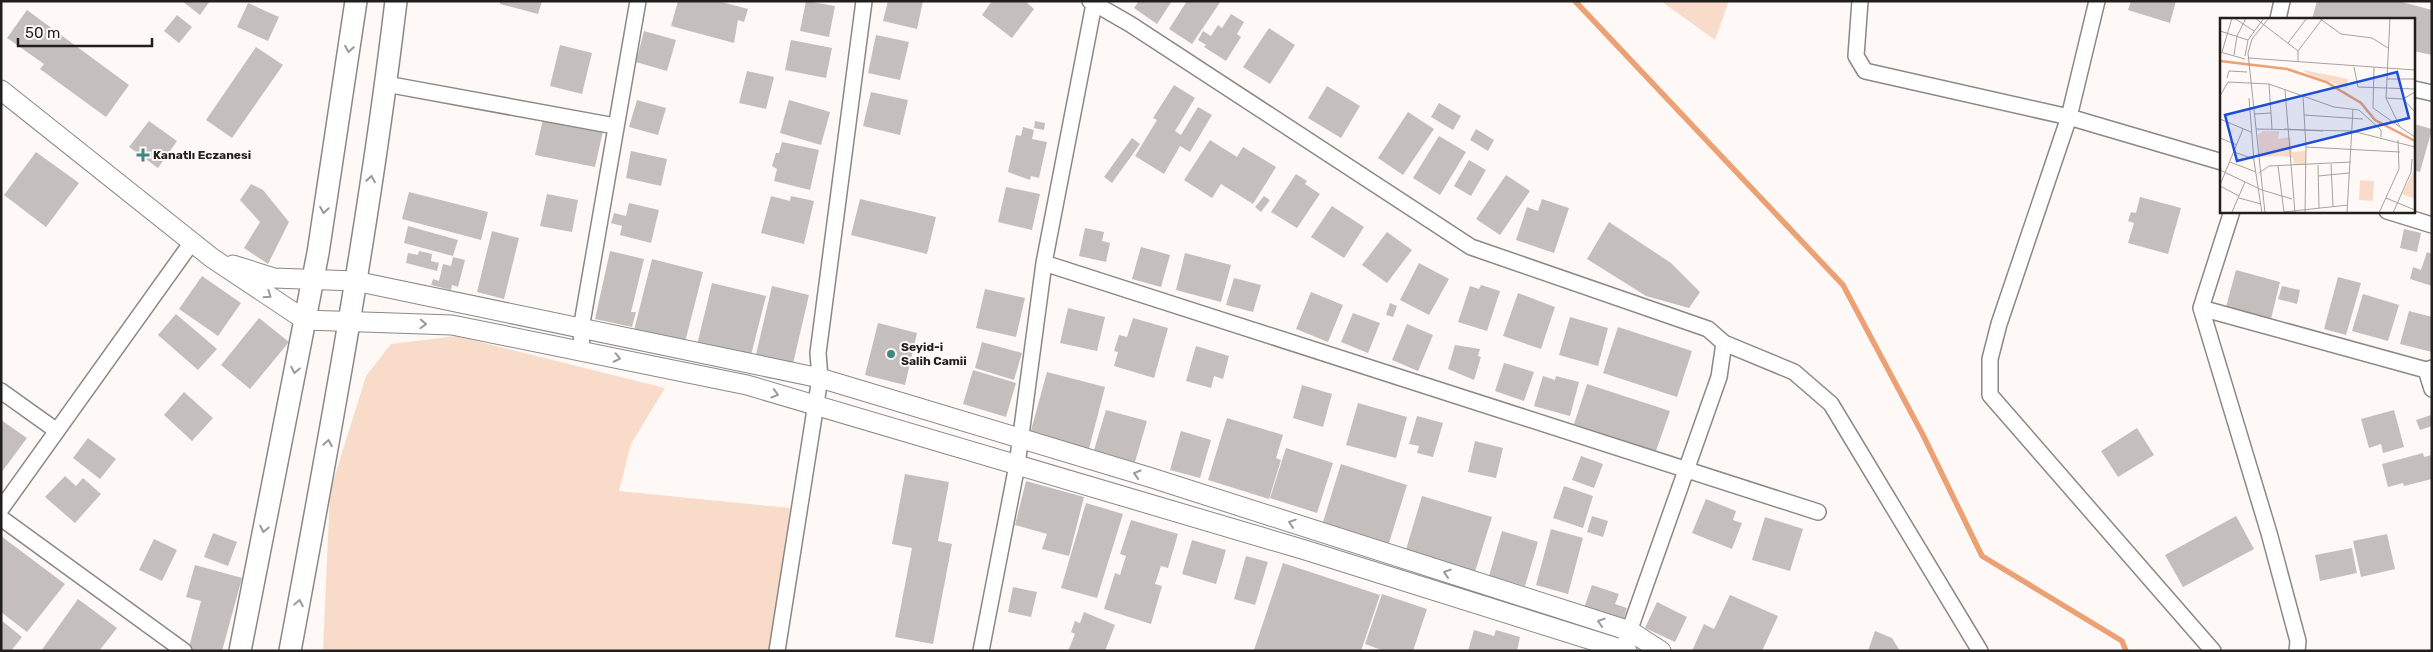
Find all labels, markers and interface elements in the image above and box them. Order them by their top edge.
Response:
scale bar [18,15,151,47]
inset map [2220,18,2416,212]
text: 50 m [25,24,60,42]
one-way arrow [344,45,354,54]
place label: Kanatlı Eczanesi [153,148,251,162]
marker: Kanatlı Eczanesi [137,149,149,161]
one-way arrow [365,175,376,183]
one-way arrow [320,206,330,214]
one-way arrow [262,289,271,298]
one-way arrow [419,318,427,329]
place label: Seyid-i Salih Camii [901,340,967,368]
marker: Seyid-i Salih Camii [885,348,897,360]
one-way arrow [612,353,621,363]
one-way arrow [290,365,301,374]
one-way arrow [771,388,779,398]
one-way arrow [323,439,333,447]
one-way arrow [1134,469,1142,479]
one-way arrow [1288,519,1297,529]
one-way arrow [259,525,269,534]
one-way arrow [1443,568,1451,578]
one-way arrow [294,598,304,607]
one-way arrow [1598,618,1606,628]

